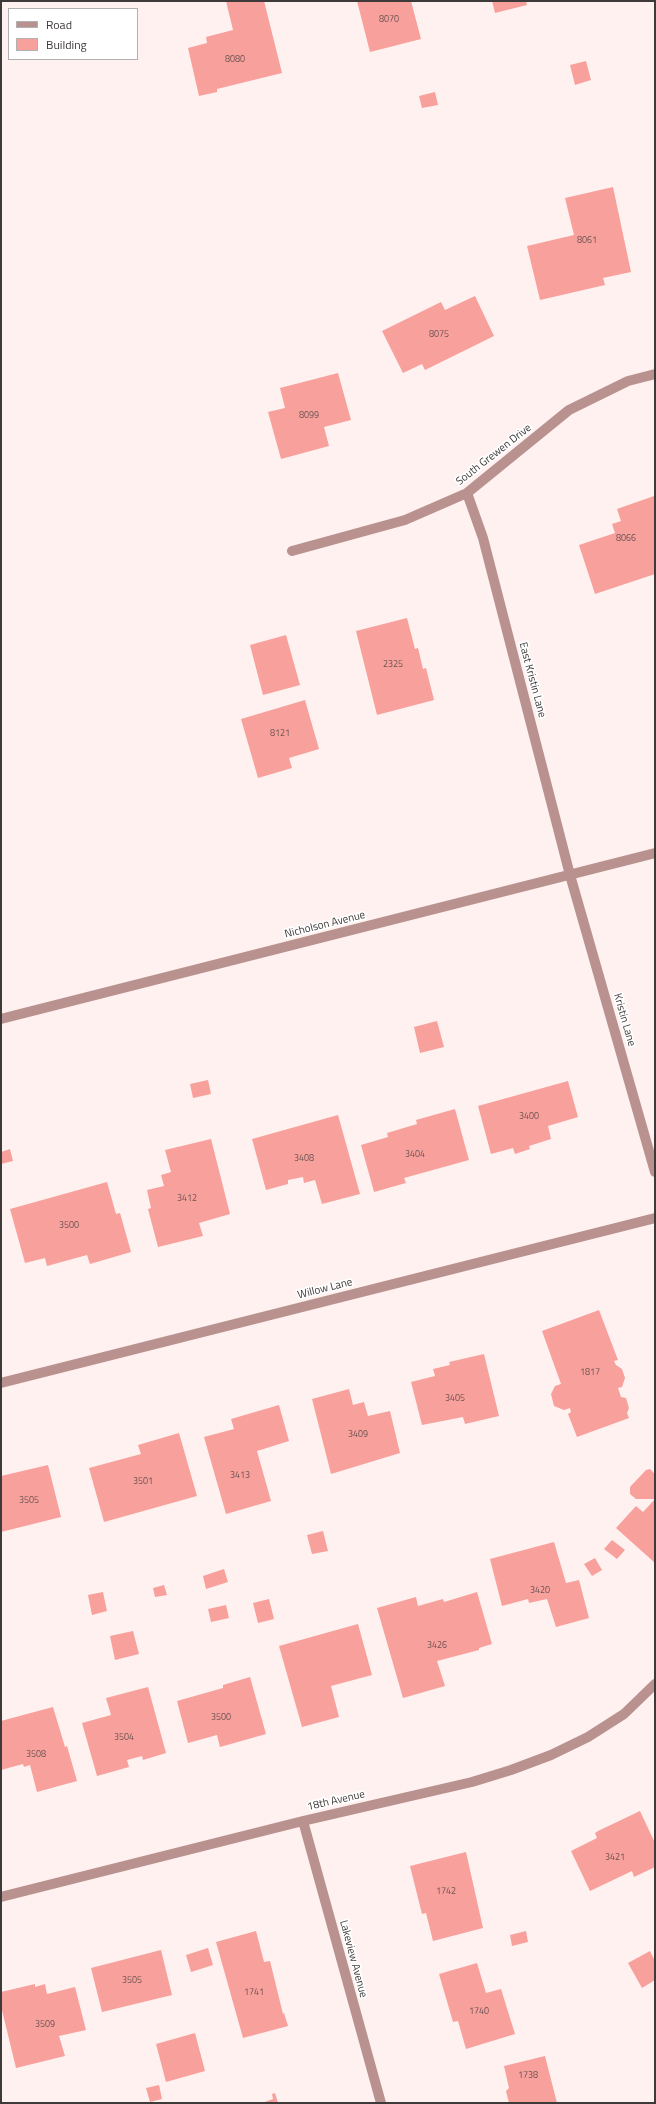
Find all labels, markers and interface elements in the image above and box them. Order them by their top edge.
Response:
legend [8,8,138,60]
text: Road [46,15,72,34]
house number: 8070 [379,15,399,25]
text: Building [46,35,87,54]
house number: 8080 [225,55,245,65]
house number: 8061 [577,236,597,246]
house number: 8075 [429,330,449,340]
house number: 8099 [299,411,319,421]
street label: South Grewen Drive [454,421,534,489]
house number: 8066 [616,534,636,544]
street label: East Kristin Lane [516,641,548,719]
house number: 2325 [383,660,403,670]
house number: 8121 [270,729,290,739]
street label: Nicholson Avenue [283,909,367,941]
street label: Kristin Lane [610,992,638,1048]
house number: 3400 [519,1112,539,1122]
house number: 3404 [405,1150,425,1160]
house number: 3408 [294,1154,314,1164]
house number: 3412 [177,1194,197,1204]
house number: 3500 [59,1221,79,1231]
street label: Willow Lane [296,1276,354,1302]
house number: 1817 [580,1368,600,1378]
house number: 3405 [445,1394,465,1404]
house number: 3409 [348,1430,368,1440]
house number: 3413 [230,1471,250,1481]
house number: 3501 [133,1477,153,1487]
house number: 3505 [19,1496,39,1506]
house number: 3420 [530,1586,550,1596]
house number: 3426 [427,1641,447,1651]
house number: 3500 [211,1713,231,1723]
house number: 3504 [114,1733,134,1743]
house number: 3508 [26,1750,46,1760]
street label: 18th Avenue [306,1788,366,1814]
house number: 3421 [605,1853,625,1863]
house number: 1742 [436,1887,456,1897]
street label: Lakeview Avenue [336,1919,370,1999]
house number: 3505 [122,1976,142,1986]
house number: 1741 [244,1988,264,1998]
house number: 1740 [469,2007,489,2017]
house number: 3509 [35,2020,55,2030]
house number: 1738 [518,2071,538,2081]

